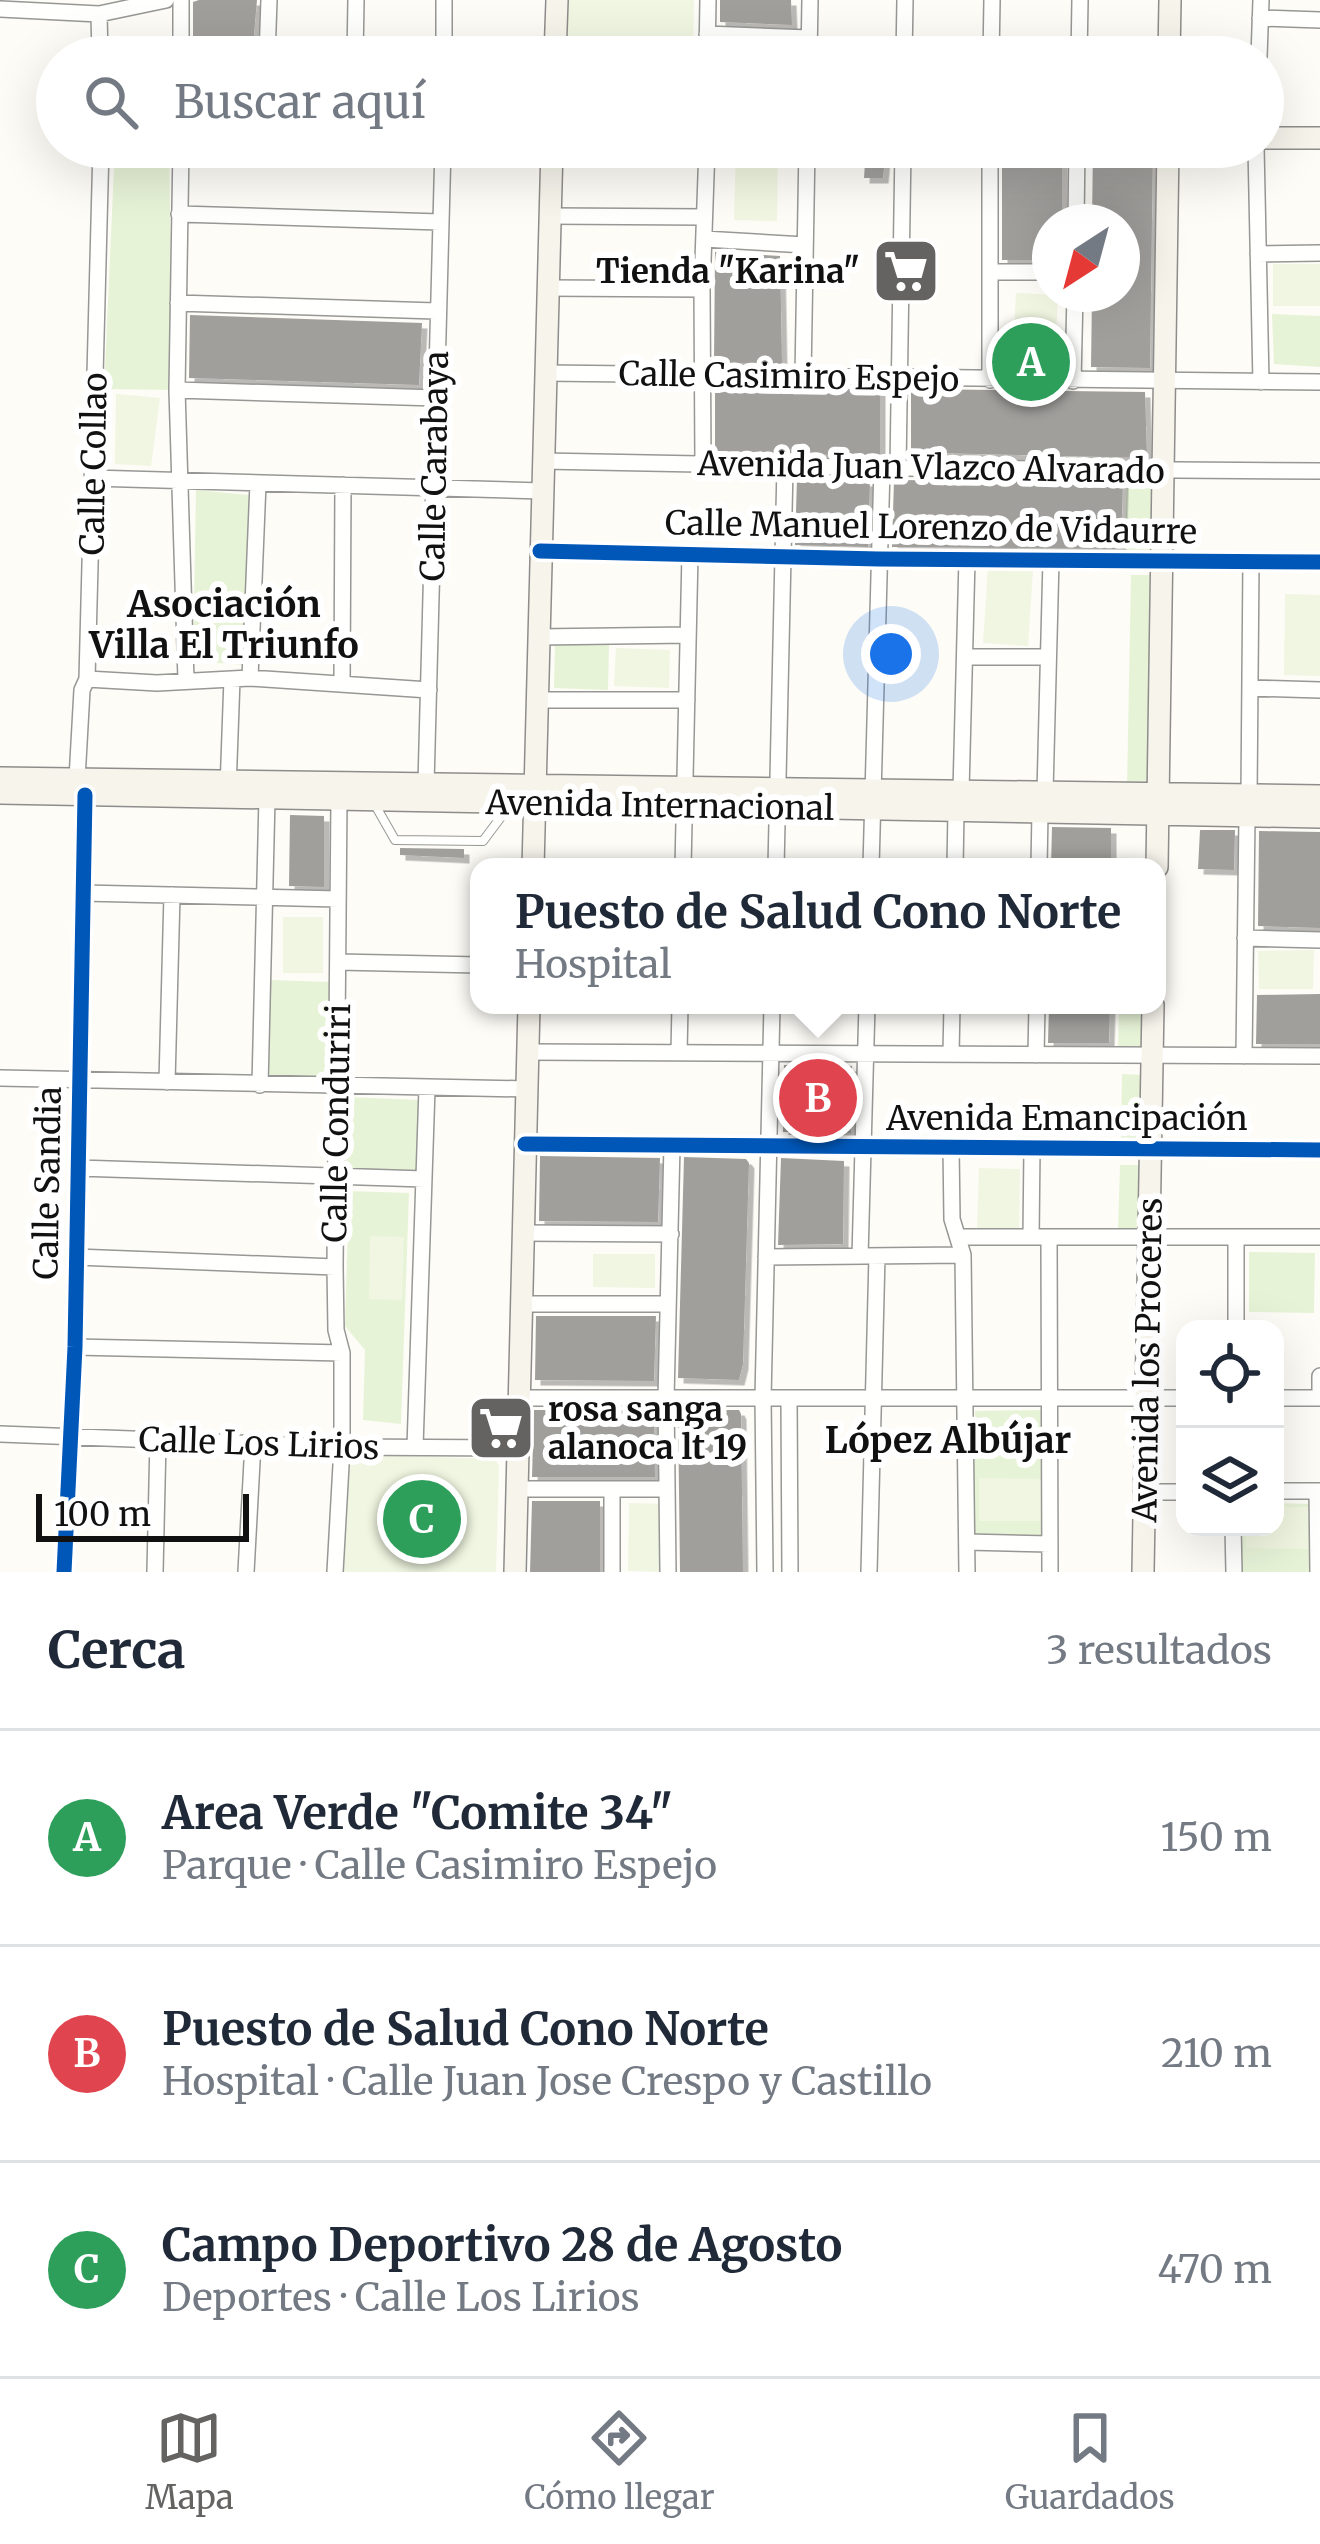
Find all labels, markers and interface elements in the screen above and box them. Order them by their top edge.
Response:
search box [36,36,1284,168]
icon: search [78,69,144,135]
text: Buscar aquí [174,74,425,130]
north arrow [1032,204,1140,312]
supermarket icon: Tienda "Karina" [871,236,941,306]
place label: Tienda "Karina" [596,251,860,292]
pin: A [992,317,1070,407]
street label: Calle Carabaya [412,350,457,582]
street label: Calle Casimiro Espejo [618,353,960,400]
street label: Calle Collao [71,372,116,556]
street label: Avenida Juan Vlazco Alvarado [696,443,1165,492]
street label: Calle Manuel Lorenzo de Vidaurre [665,502,1197,553]
district label: Asociación Villa El Triunfo [88,582,359,668]
your location [861,624,921,684]
street label: Avenida Internacional [484,782,835,829]
popup [470,858,1166,1014]
text: Puesto de Salud Cono Norte [515,884,1121,940]
text: Hospital [515,940,672,989]
street label: Calle Conduriri [314,1003,359,1243]
pin: B [779,1053,857,1143]
street label: Calle Sandia [25,1086,70,1280]
street label: Avenida Emancipación [885,1098,1248,1139]
street label: Avenida los Proceres [1124,1197,1171,1524]
map controls [1176,1320,1284,1536]
button: locate [1176,1320,1284,1428]
place label: rosa sanga alanoca lt 19 [548,1389,747,1468]
supermarket icon: rosa sanga alanoca lt 19 [466,1393,536,1463]
district label: López Albújar [825,1418,1071,1463]
street label: Calle Los Lirios [138,1419,380,1468]
button: layers [1176,1428,1284,1536]
pin: C [383,1474,461,1564]
scale bar [36,1488,249,1541]
text: 100 m [54,1494,151,1535]
text: Cerca [48,1618,186,1682]
text: 3 resultados [1046,1626,1272,1675]
text: Area Verde "Comite 34" [162,1785,673,1841]
text: A [73,1813,101,1862]
text: 150 m [1160,1813,1272,1862]
text: Parque · Calle Casimiro Espejo [162,1841,717,1890]
text: Puesto de Salud Cono Norte [162,2001,769,2057]
text: B [73,2029,101,2078]
text: 210 m [1161,2029,1272,2078]
text: Hospital · Calle Juan Jose Crespo y Castillo [162,2057,932,2106]
text: Campo Deportivo 28 de Agosto [162,2217,842,2273]
text: C [74,2245,100,2294]
text: 470 m [1158,2245,1272,2294]
text: Deportes · Calle Los Lirios [162,2273,640,2322]
tab: Mapa [145,2405,234,2518]
tab: Cómo llegar [524,2405,715,2518]
tab: Guardados [1005,2405,1175,2518]

